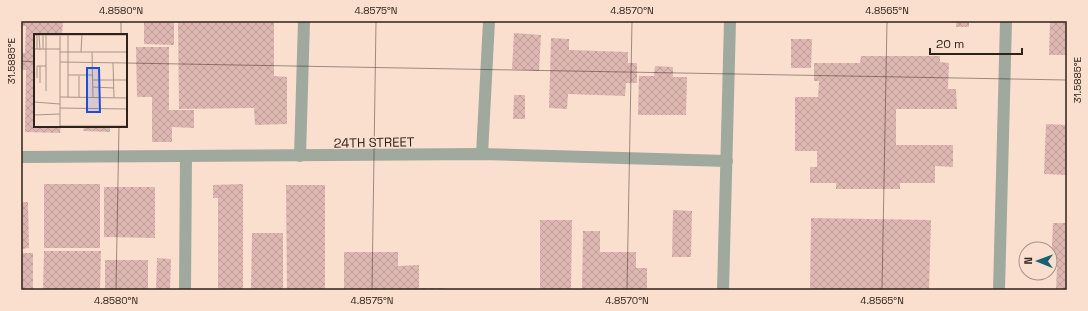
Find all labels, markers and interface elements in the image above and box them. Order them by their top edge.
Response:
text: 4.8580°N [99,4,143,17]
text: 4.8575°N [355,4,397,17]
text: 4.8570°N [610,4,654,17]
text: 4.8565°N [865,4,909,17]
scale bar [930,30,1022,56]
inset map [34,34,127,127]
text: 20 m [936,36,964,52]
text: 31.5885°E [5,37,18,84]
text: 31.5885°E [1071,56,1084,103]
street label: 24TH STREET [333,133,415,152]
north arrow [1018,241,1058,281]
text: N [1021,257,1035,265]
text: 4.8580°N [94,294,138,307]
text: 4.8575°N [351,294,393,307]
text: 4.8570°N [605,294,649,307]
text: 4.8565°N [860,294,904,307]

